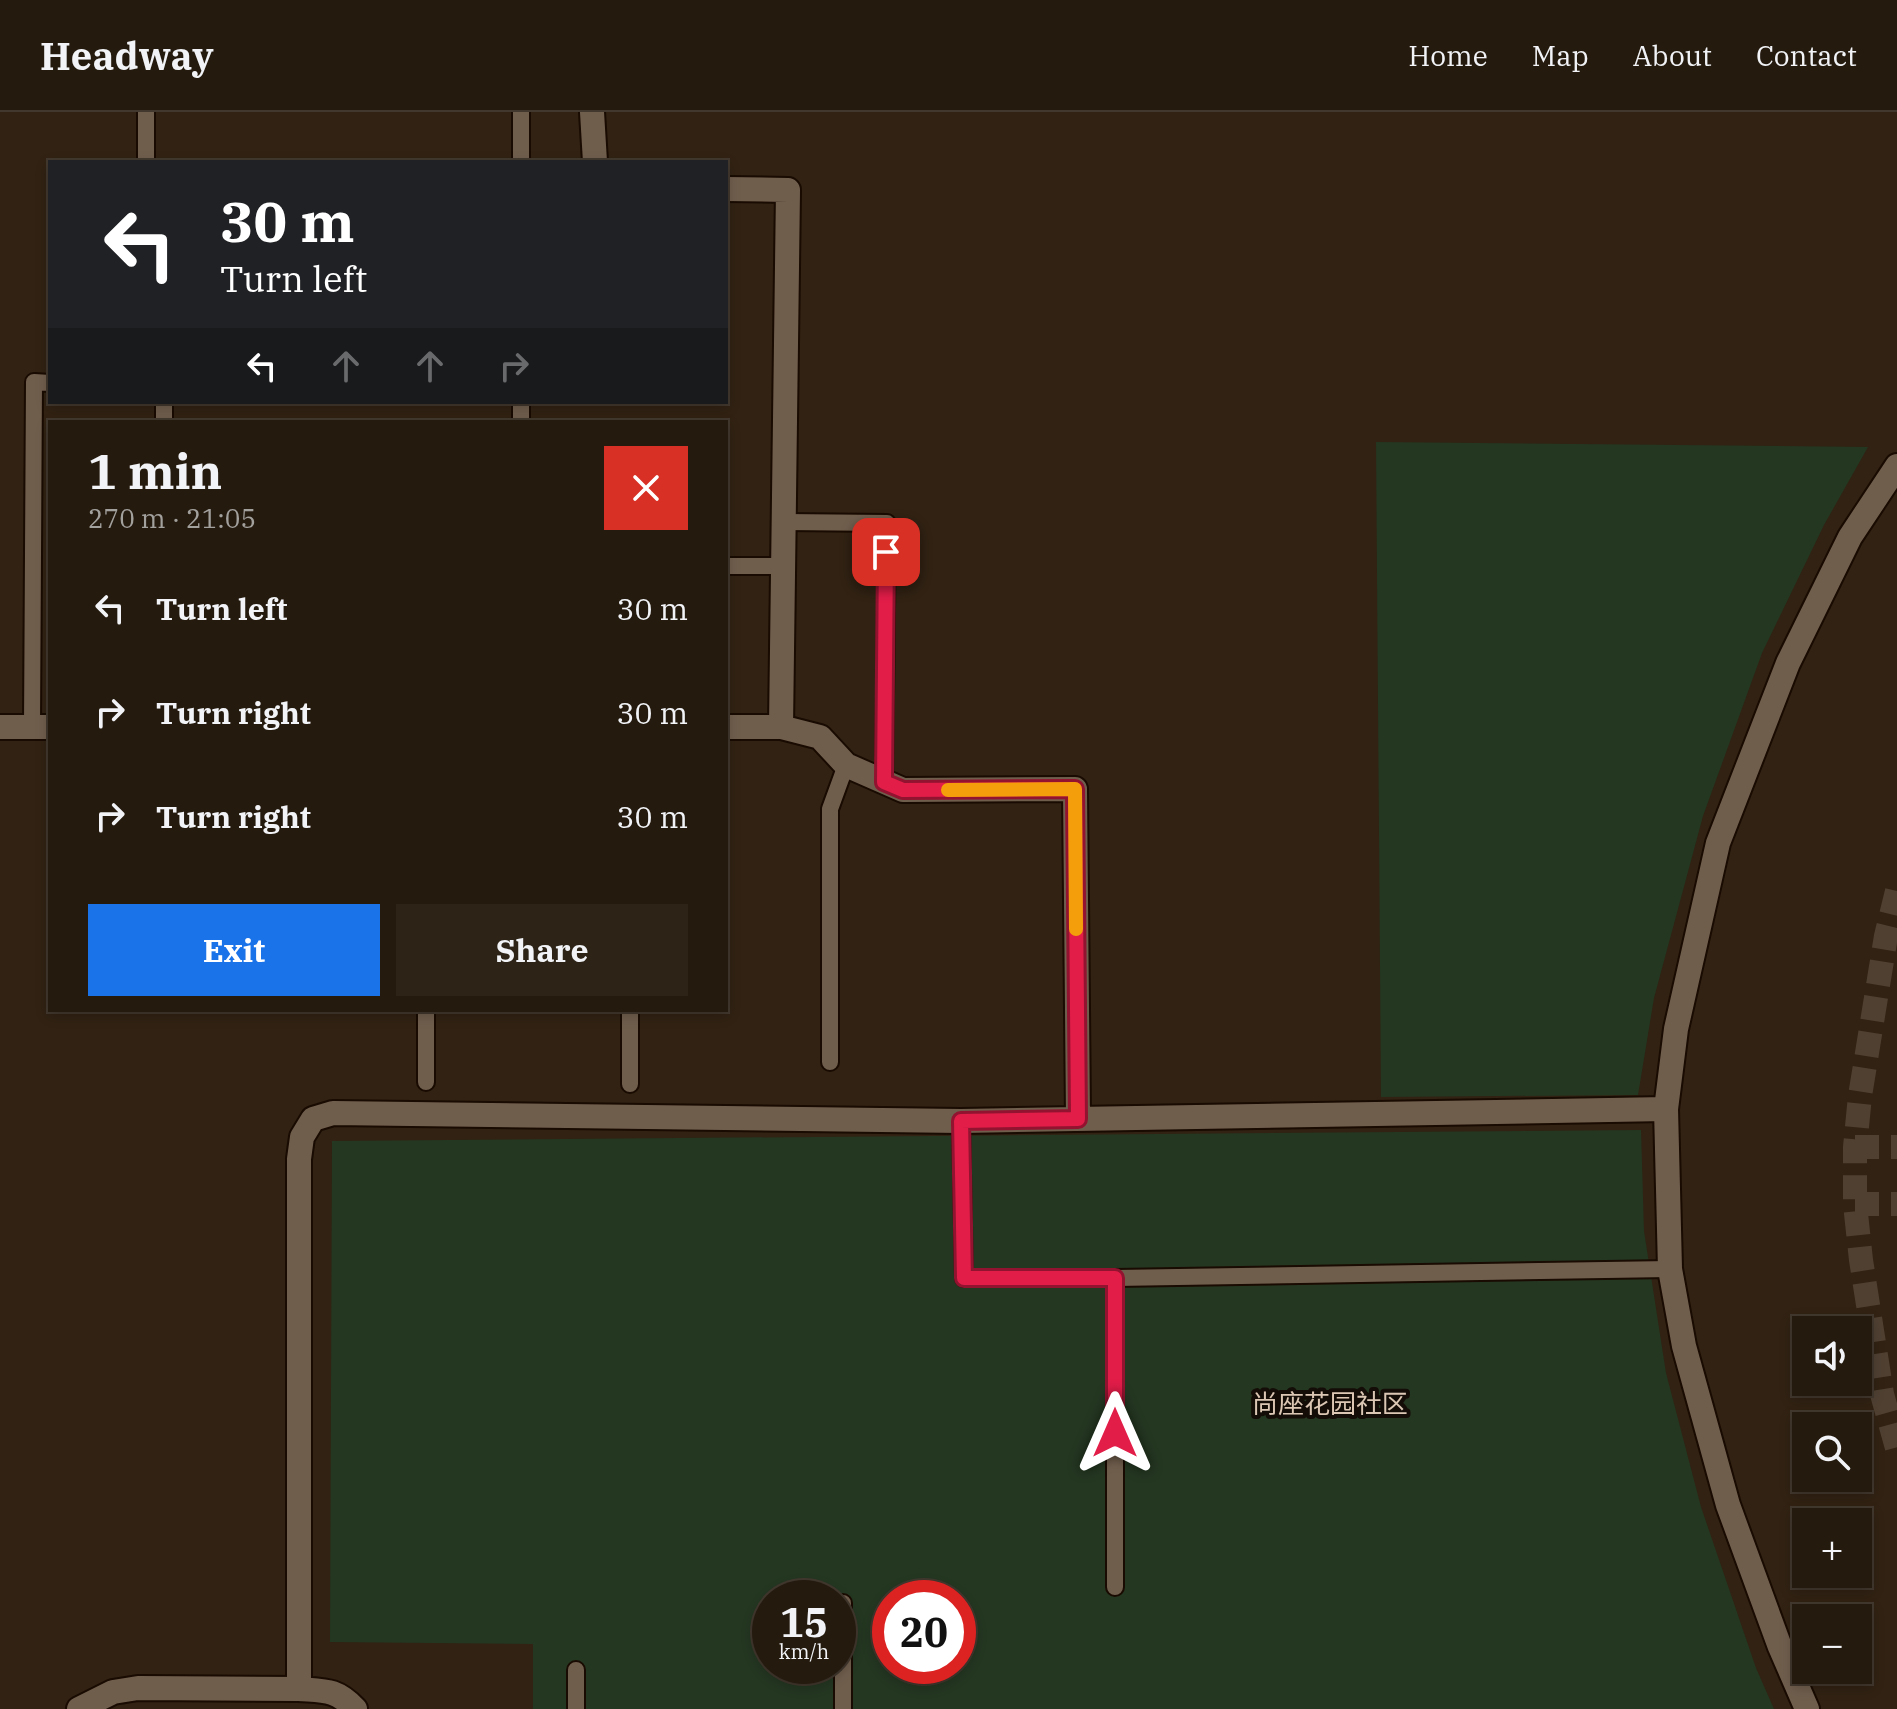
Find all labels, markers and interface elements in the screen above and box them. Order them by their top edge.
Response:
text: Headway [40,31,214,80]
text: Home [1408,37,1488,74]
text: Map [1532,37,1589,74]
text: About [1633,37,1712,74]
text: Contact [1756,37,1857,74]
text: 30 m [220,185,355,257]
icon: left [88,192,192,296]
text: Turn left [220,255,367,302]
icon: left [240,344,284,388]
icon: ahead [324,344,368,388]
icon: ahead [408,344,452,388]
icon: right [492,344,536,388]
text: 1 min [88,440,222,502]
button: close [604,446,688,530]
text: 270 m · 21:05 [88,501,256,535]
pin [852,518,920,586]
icon: arrive [864,530,908,574]
icon: left [88,586,132,630]
text: Turn left [156,589,288,628]
text: 30 m [616,589,688,628]
icon: right [88,690,132,734]
text: Turn right [156,693,311,732]
text: 30 m [616,693,688,732]
icon: right [88,794,132,838]
text: Turn right [156,797,311,836]
text: 30 m [616,797,688,836]
button: Exit [88,904,380,996]
button: Share [396,904,688,996]
map controls [1792,1316,1872,1684]
button: sound [1792,1316,1872,1396]
district label: 尚座花园社区 [1252,1386,1408,1420]
position arrow [1073,1391,1157,1475]
button: search [1792,1412,1872,1492]
button: + [1792,1508,1872,1588]
speed limit sign: 20 [872,1580,976,1684]
text: 15 [780,1596,828,1648]
button: − [1792,1604,1872,1684]
text: km/h [779,1638,829,1665]

